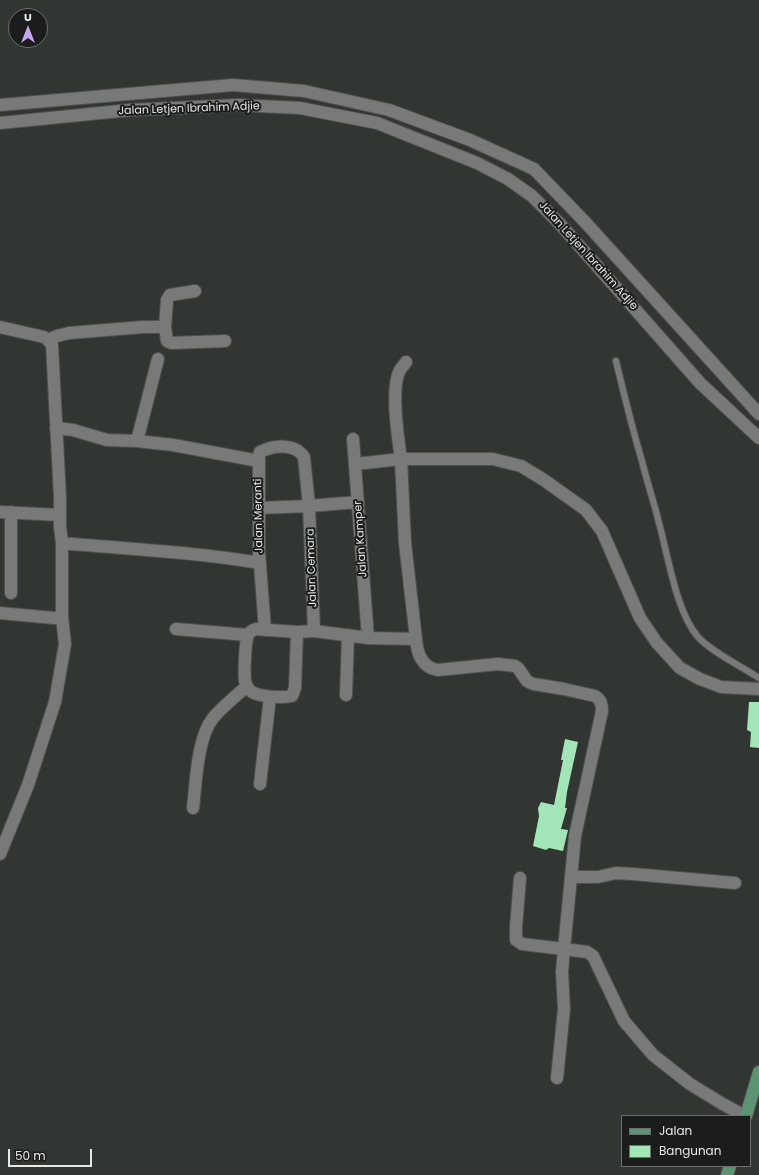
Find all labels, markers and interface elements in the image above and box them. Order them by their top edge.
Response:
north arrow [8,8,48,48]
text: U [24,9,32,25]
street label: Jalan Letjen Ibrahim Adjie [118,100,260,118]
street label: Jalan Letjen Ibrahim Adjie [536,199,640,313]
street label: Jalan Meranti [252,478,266,554]
street label: Jalan Kamper [352,500,370,578]
street label: Jalan Cemara [304,528,320,608]
legend [621,1115,751,1167]
text: Jalan [659,1122,692,1139]
scale bar [10,1141,94,1167]
text: Bangunan [659,1142,721,1159]
text: 50 m [15,1147,46,1164]

